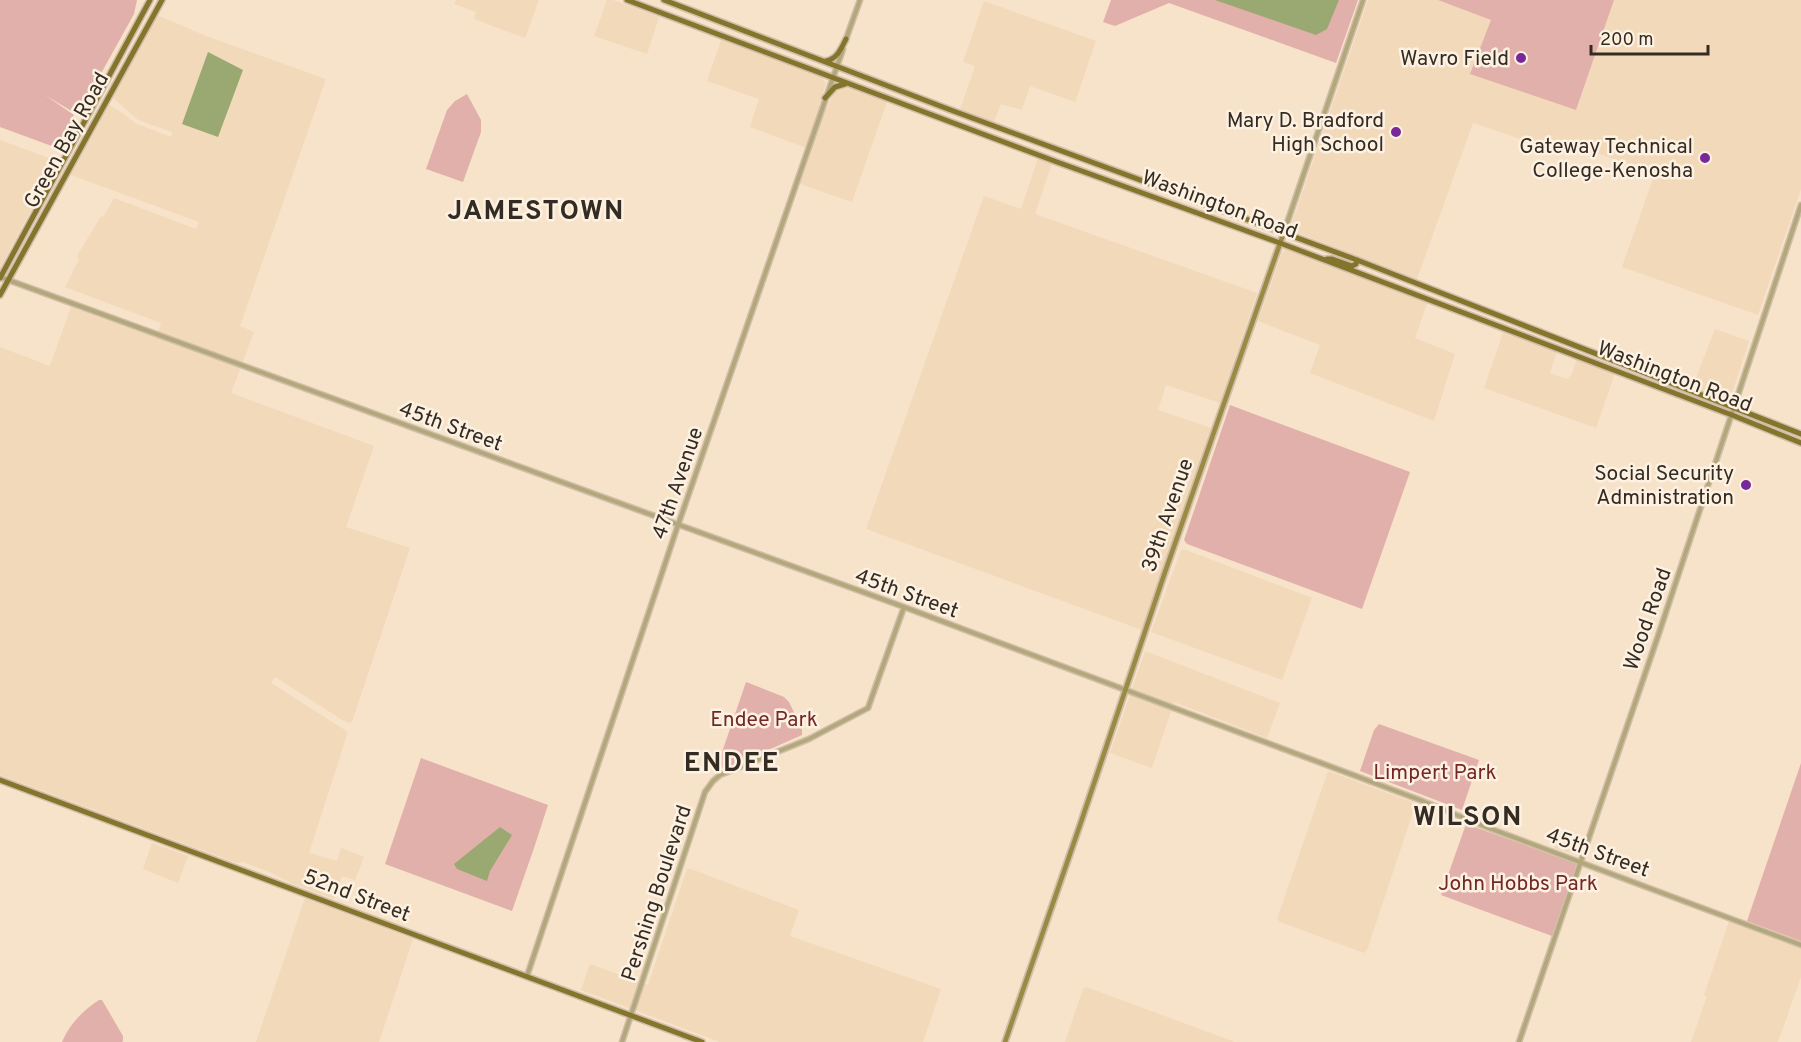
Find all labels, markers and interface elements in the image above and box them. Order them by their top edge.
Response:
scale bar [1591,18,1708,56]
text: 200 m [1600,29,1653,52]
place label: Wavro Field [1400,46,1509,73]
marker: Wavro Field [1514,51,1528,65]
street label: Green Bay Road [19,68,116,214]
place label: Mary D. Bradford High School [1227,108,1384,159]
marker: Mary D. Bradford High School [1389,125,1403,139]
place label: Gateway Technical College-Kenosha [1519,134,1693,185]
marker: Gateway Technical College-Kenosha [1698,151,1712,165]
street label: Washington Road [1138,165,1301,246]
district label: JAMESTOWN [447,195,625,229]
street label: Washington Road [1593,335,1756,419]
street label: 45th Street [395,396,506,459]
street label: 47th Avenue [647,424,710,543]
street label: 39th Avenue [1136,455,1200,576]
place label: Social Security Administration [1594,461,1734,512]
marker: Social Security Administration [1739,478,1753,492]
street label: 45th Street [851,563,962,626]
street label: Wood Road [1618,565,1679,674]
park label: Endee Park [710,707,818,734]
district label: ENDEE [684,747,780,781]
park label: Limpert Park [1373,760,1497,787]
district label: WILSON [1413,801,1523,835]
street label: Pershing Boulevard [616,802,699,985]
street label: 45th Street [1542,822,1653,885]
street label: 52nd Street [299,864,414,929]
park label: John Hobbs Park [1438,871,1598,898]

